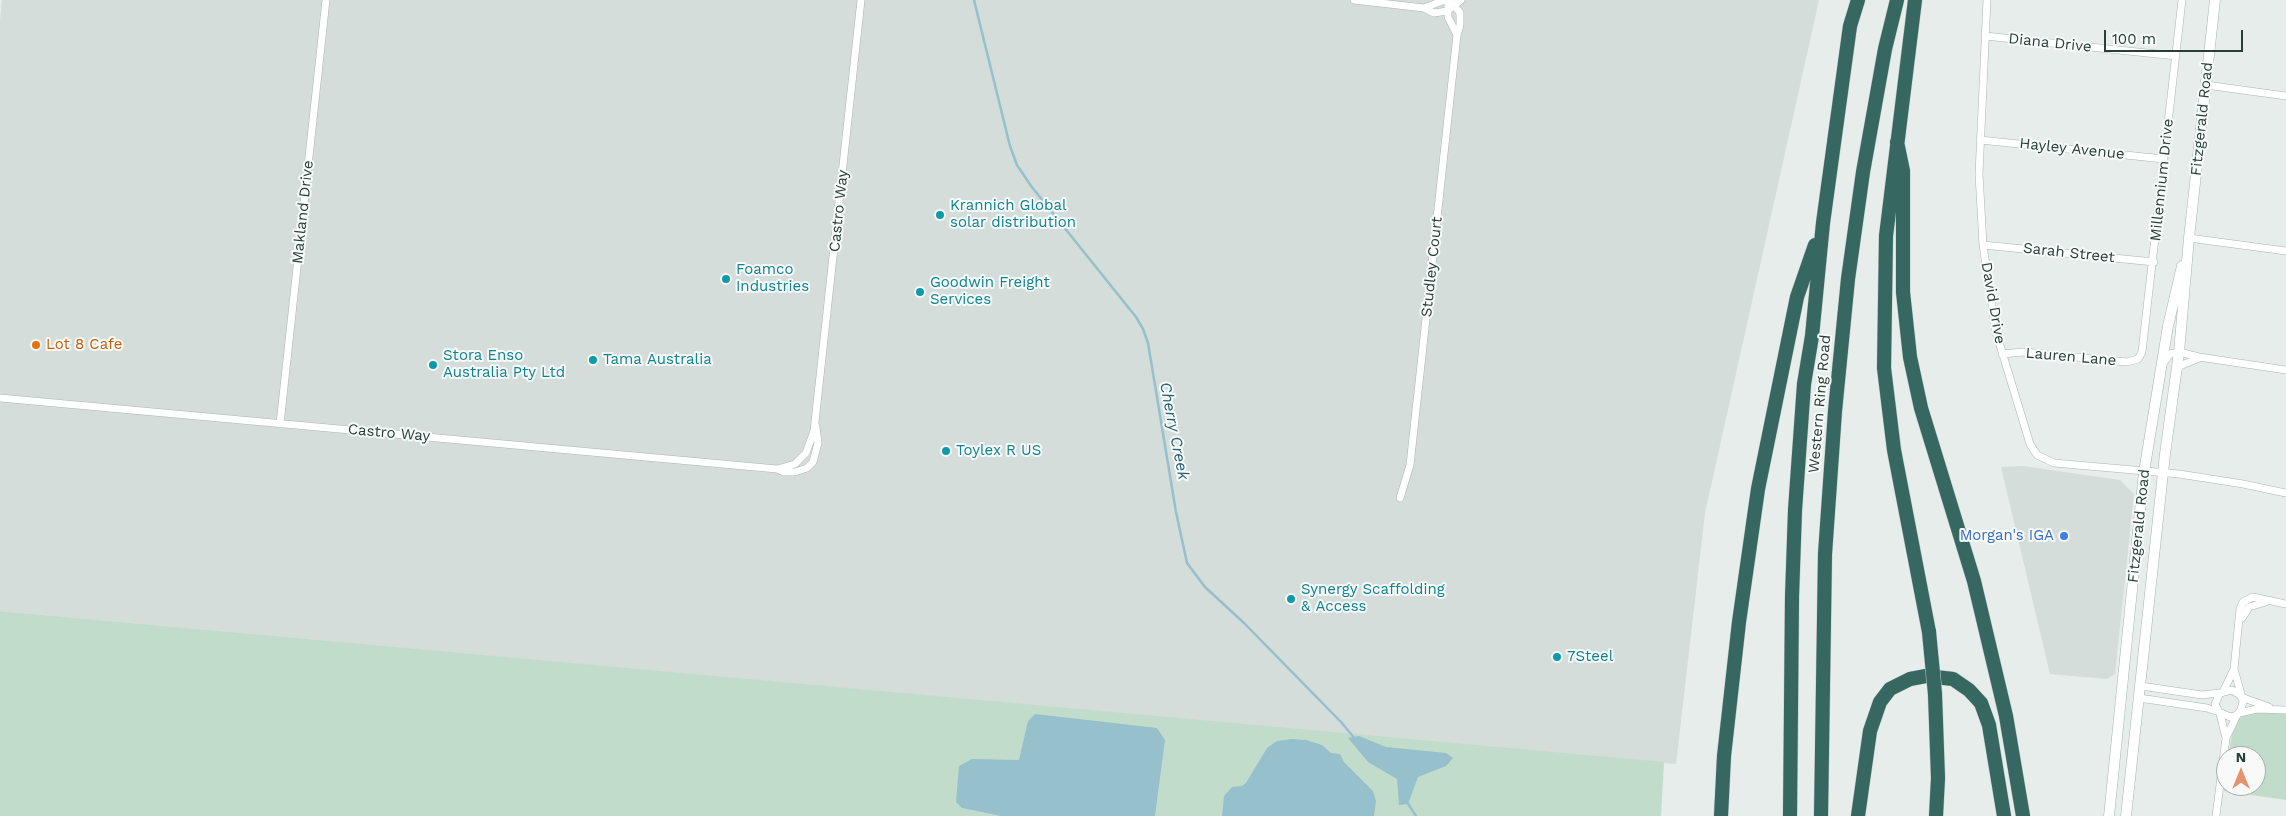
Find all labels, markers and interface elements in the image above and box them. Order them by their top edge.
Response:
scale bar [2106,20,2245,52]
street label: Diana Drive [2008,30,2092,56]
text: 100 m [2112,30,2156,48]
street label: Fitzgerald Road [2187,61,2217,177]
street label: Millennium Drive [2147,118,2177,242]
street label: Hayley Avenue [2019,135,2125,163]
street label: Makland Drive [289,159,317,265]
street label: Castro Way [826,169,852,253]
place label: Krannich Global solar distribution [950,197,1076,232]
marker: Krannich Global solar distribution [934,209,946,221]
street label: Studley Court [1418,216,1446,318]
street label: Sarah Street [2022,239,2116,267]
place label: Foamco Industries [736,261,809,296]
street label: David Drive [1977,261,2009,345]
marker: Foamco Industries [720,273,732,285]
place label: Goodwin Freight Services [930,274,1050,309]
marker: Goodwin Freight Services [914,286,926,298]
street label: Western Ring Road [1805,334,1835,474]
place label: Lot 8 Cafe [46,336,122,354]
marker: Lot 8 Cafe [30,339,42,351]
street label: Lauren Lane [2025,344,2117,370]
place label: Stora Enso Australia Pty Ltd [443,347,565,382]
place label: Tama Australia [603,351,712,369]
marker: Tama Australia [587,354,599,366]
marker: Stora Enso Australia Pty Ltd [427,359,439,371]
water label: Cherry Creek [1155,381,1193,481]
street label: Castro Way [347,420,431,446]
place label: Toylex R US [956,442,1041,460]
marker: Toylex R US [940,445,952,457]
street label: Fitzgerald Road [2124,468,2154,584]
place label: Morgan's IGA [1960,527,2054,545]
marker: Morgan's IGA [2058,530,2070,542]
place label: Synergy Scaffolding & Access [1301,581,1445,616]
marker: Synergy Scaffolding & Access [1285,593,1297,605]
place label: 7Steel [1567,648,1613,666]
marker: 7Steel [1551,651,1563,663]
north arrow [2216,746,2266,796]
text: N [2236,749,2246,765]

